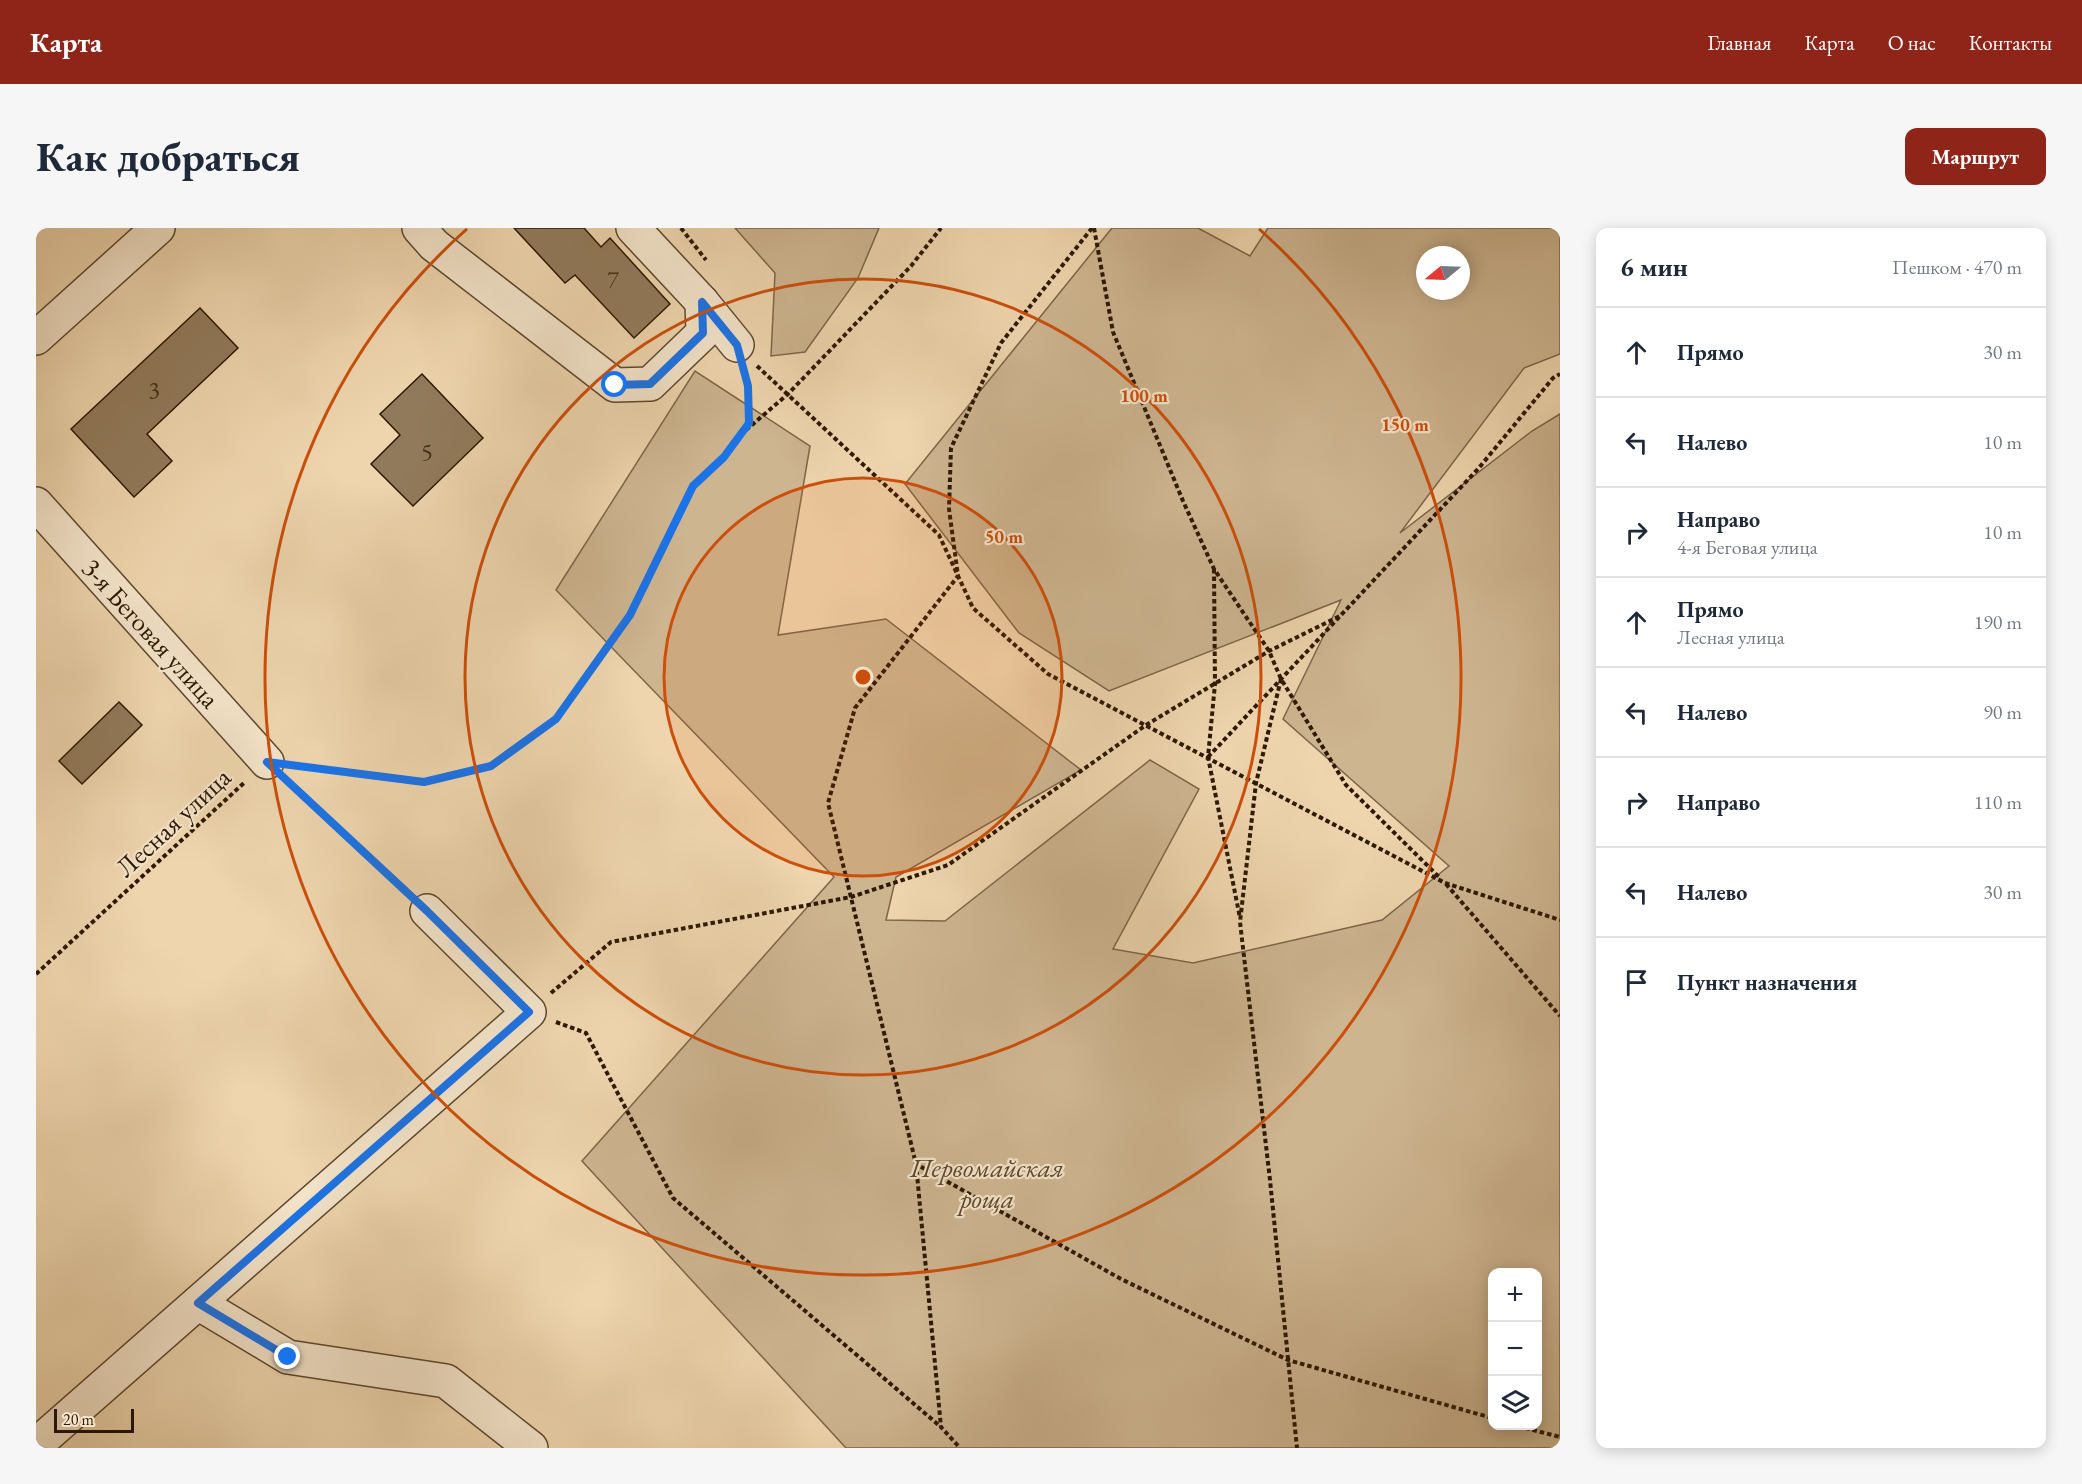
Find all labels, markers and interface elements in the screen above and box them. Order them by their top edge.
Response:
text: Карта [30,24,102,60]
text: Главная [1707,29,1771,56]
text: Карта [1804,29,1855,56]
text: О нас [1888,29,1936,56]
text: Контакты [1969,29,2052,56]
button: Маршрут [1905,128,2046,185]
text: Как добраться [36,129,300,184]
north arrow [1416,246,1470,300]
text: 6 мин [1620,250,1688,284]
text: Пешком · 470 m [1892,254,2022,280]
house number: 7 [607,264,619,295]
icon: ahead [1620,336,1653,369]
text: Прямо [1677,338,1744,367]
text: 30 m [1983,339,2022,365]
route start [601,371,627,397]
house number: 3 [148,374,160,405]
text: 100 m [1120,384,1168,407]
text: 150 m [1381,413,1429,436]
icon: left [1620,426,1653,459]
text: Налево [1677,428,1747,457]
text: 10 m [1983,429,2022,455]
house number: 5 [421,436,433,467]
text: Направо [1677,505,1760,534]
icon: right [1620,516,1653,549]
text: 10 m [1983,519,2022,545]
text: 50 m [985,525,1023,548]
text: 4-я Беговая улица [1677,534,1818,560]
street label: 3-я Беговая улица [74,551,228,715]
text: Прямо [1677,595,1744,624]
icon: ahead [1620,606,1653,639]
text: 190 m [1974,609,2022,635]
text: Лесная улица [1677,624,1785,650]
centre of rings [853,667,873,687]
icon: left [1620,696,1653,729]
text: Налево [1677,698,1747,727]
text: 90 m [1983,699,2022,725]
street label: Лесная улица [108,759,238,884]
icon: right [1620,786,1653,819]
text: Направо [1677,788,1760,817]
text: 110 m [1974,789,2022,815]
icon: left [1620,876,1653,909]
text: Налево [1677,878,1747,907]
text: 30 m [1983,879,2022,905]
icon: arrive [1620,966,1653,999]
text: Пункт назначения [1677,968,1857,997]
park label: Первомайская роща [909,1150,1064,1216]
map controls [1488,1268,1542,1430]
button: + [1488,1268,1542,1322]
button: − [1488,1322,1542,1376]
route end [274,1343,300,1369]
button: layers [1488,1376,1542,1430]
scale bar [54,1406,134,1434]
text: 20 m [63,1409,94,1430]

